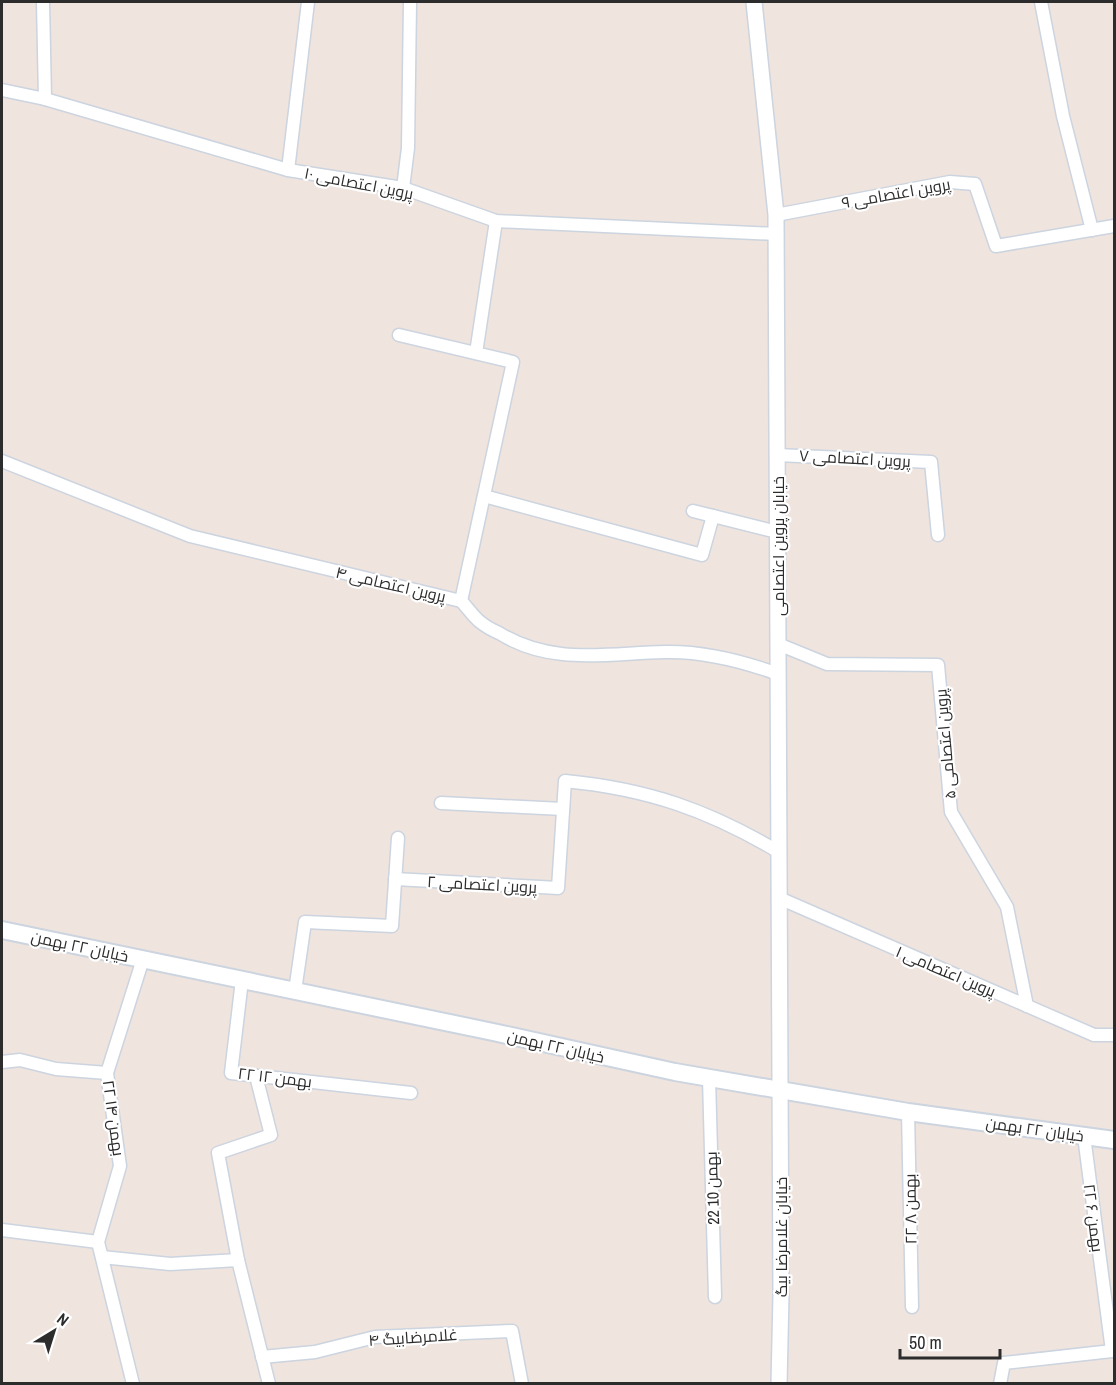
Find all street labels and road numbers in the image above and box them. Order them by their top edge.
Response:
street label: پروین اعتصامی ۱۰ [302,162,416,205]
street label: پروین اعتصامی ۹ [840,172,953,214]
street label: پروین اعتصامی ۷ [799,444,912,473]
street label: خیابان پروین اعتصامی [767,476,790,616]
street label: پروین اعتصامی ۴ [334,561,449,609]
street label: پروین اعتصامی ۵ [929,687,962,800]
street label: پروین اعتصامی ۲ [426,870,538,899]
street label: خیابان ۲۲ بهمن [29,925,131,967]
street label: پروین اعتصامی ۱ [892,940,1000,1003]
street label: خیابان ۲۲ بهمن [505,1024,607,1068]
street label: ۲۲ بهمن ۱۲ [237,1062,313,1092]
street label: ۲۲ بهمن ۱۴ [98,1079,130,1157]
street label: خیابان ۲۲ بهمن [984,1111,1086,1147]
street label: 22 بهمن 10 [700,1151,724,1225]
street label: ۲۲ بهمن ۸ [898,1173,922,1245]
street label: خیابان غلامرضا بیگ [770,1177,792,1297]
street label: ۲۲ بهمن ۶ [1079,1183,1109,1253]
street label: غلامرضابیگ ۴ [368,1323,458,1351]

